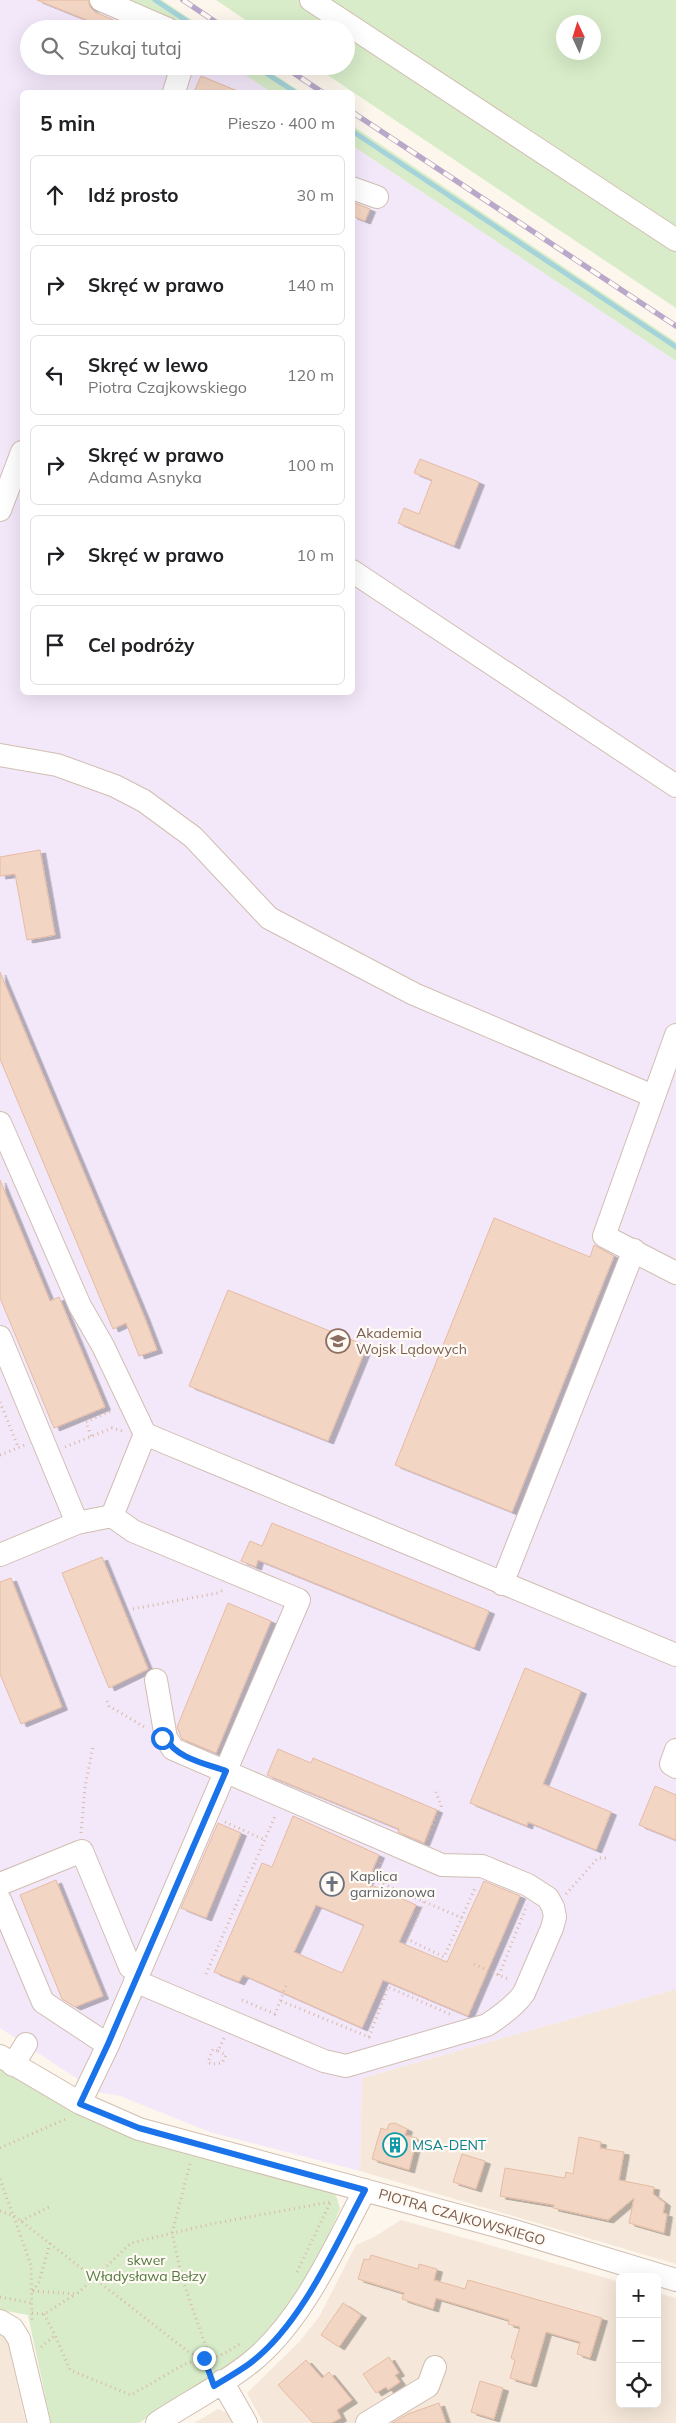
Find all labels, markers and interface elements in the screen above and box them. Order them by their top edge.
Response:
north arrow [556,15,601,60]
search box [20,20,355,75]
icon: search [38,34,66,62]
text: Szukaj tutaj [78,36,181,60]
text: 5 min [40,110,95,136]
text: Pieszo · 400 m [228,113,335,133]
icon: ahead [41,181,69,209]
text: Idź prosto [88,183,179,207]
text: 30 m [297,185,334,205]
icon: right [41,271,69,299]
text: Skręć w prawo [88,273,224,297]
text: 140 m [287,275,334,295]
text: Skręć w lewo [88,353,208,377]
icon: left [41,361,69,389]
text: 120 m [287,365,334,385]
text: Piotra Czajkowskiego [88,377,247,397]
text: Skręć w prawo [88,443,224,467]
icon: right [41,451,69,479]
text: 100 m [287,455,334,475]
text: Adama Asnyka [88,467,202,487]
icon: right [41,541,69,569]
text: Skręć w prawo [88,543,224,567]
text: 10 m [297,545,334,565]
icon: arrive [41,631,69,659]
text: Cel podróży [88,633,194,657]
place label: Akademia Wojsk Lądowych [356,1324,467,1358]
school or university icon: Akademia Wojsk Lądowych [325,1328,351,1354]
route start [151,1727,174,1750]
place label: Kaplica garnizonowa [350,1867,435,1901]
church icon: Kaplica garnizonowa [319,1871,345,1897]
building icon: MSA-DENT [382,2132,408,2158]
place label: MSA-DENT [412,2136,487,2154]
street label: PIOTRA CZAJKOWSKIEGO [377,2185,547,2249]
park label: skwer Władysława Bełzy [86,2251,207,2285]
map controls [616,2273,661,2408]
button: + [616,2273,661,2318]
button: − [616,2318,661,2363]
route end [193,2347,216,2370]
button: locate [616,2363,661,2408]

